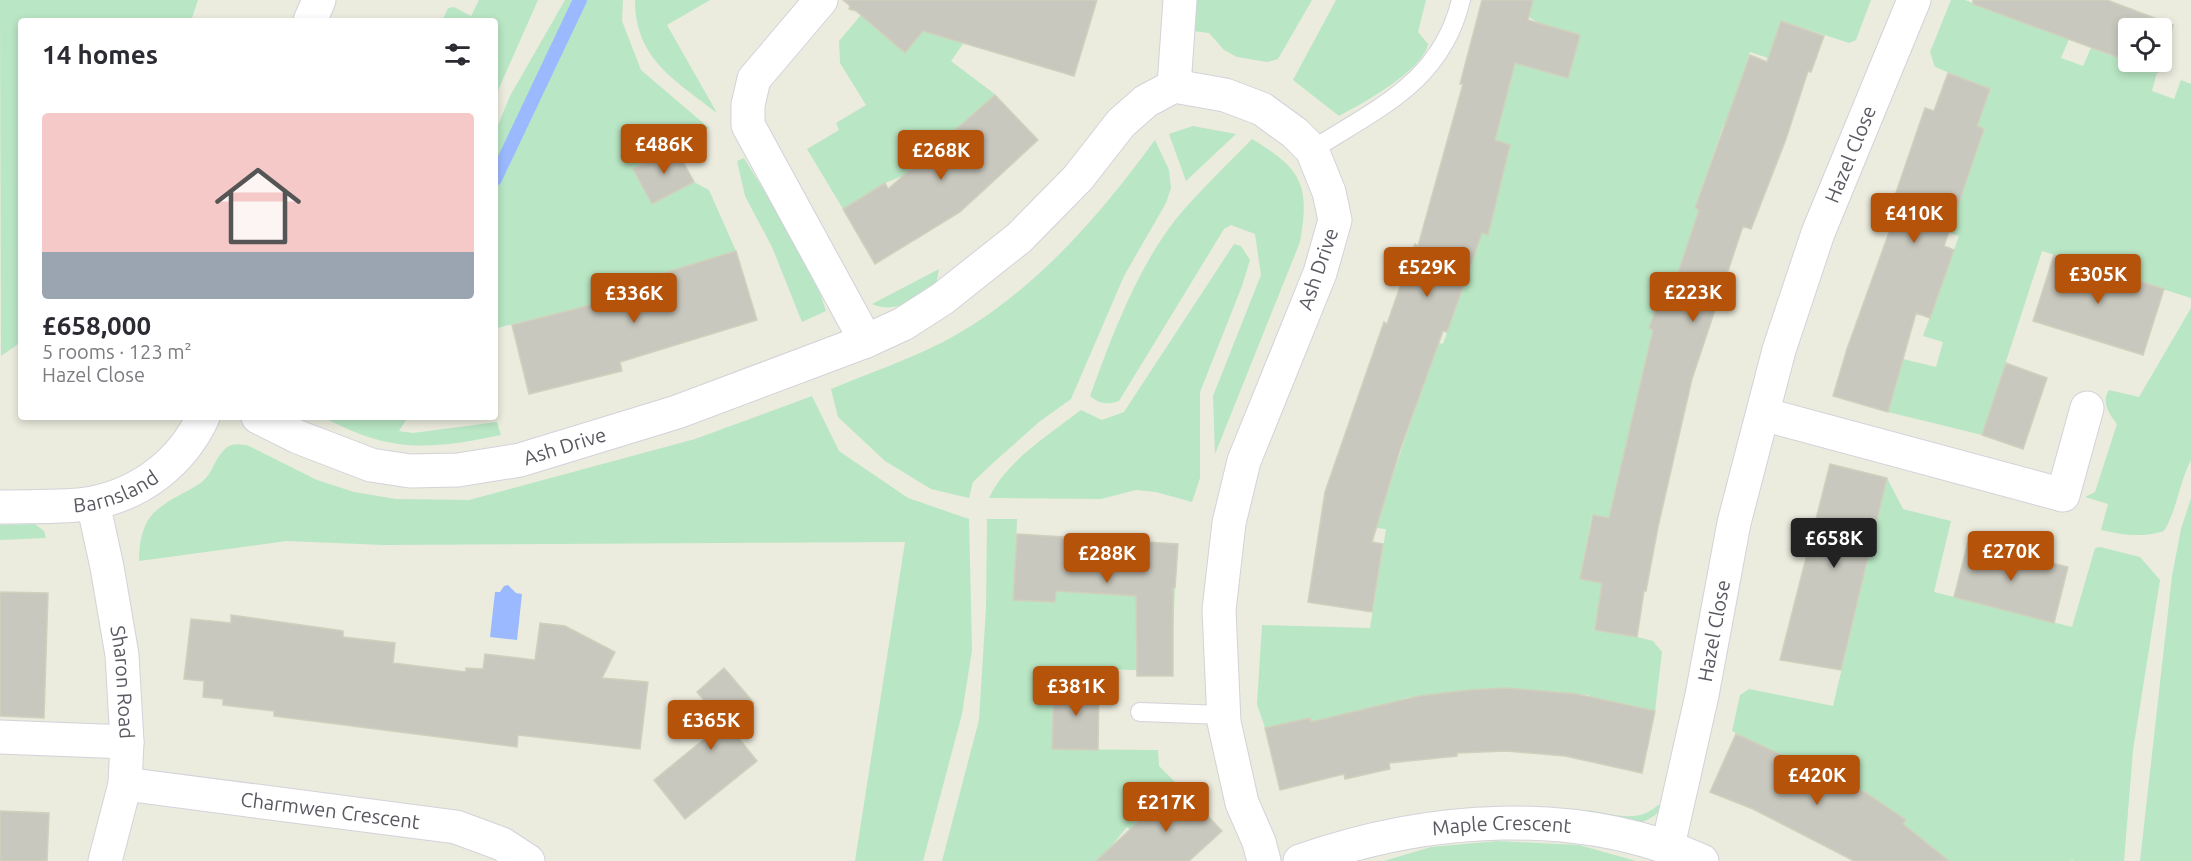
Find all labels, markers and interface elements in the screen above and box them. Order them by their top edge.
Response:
map controls [2118,18,2172,72]
button: locate [2118,18,2172,72]
icon: filters [441,38,474,71]
text: 14 homes [42,40,158,69]
street label: Hazel Close [1820,102,1880,206]
pin: £486K [622,124,706,175]
pin: £268K [899,130,983,181]
text: £486K [635,132,693,155]
text: £268K [912,138,970,161]
icon: home [204,152,312,260]
pin: £410K [1872,193,1956,244]
text: £410K [1885,201,1943,224]
street label: Ash Drive [1293,225,1342,313]
pin: £529K [1385,247,1469,298]
pin: £305K [2056,254,2140,305]
text: £529K [1398,255,1456,278]
text: £305K [2069,262,2127,285]
pin: £223K [1651,272,1735,323]
pin: £336K [592,273,676,324]
text: £223K [1664,280,1722,303]
text: £336K [605,281,663,304]
text: £658,000 [42,311,151,340]
text: 5 rooms · 123 m² [42,340,192,363]
text: Hazel Close [42,363,145,386]
street label: Ash Drive [520,422,609,469]
street label: Barnsland [72,465,162,517]
pin: £658K [1792,518,1876,569]
text: £658K [1805,526,1863,549]
pin: £270K [1969,531,2053,582]
pin: £288K [1065,533,1149,584]
text: £270K [1982,539,2040,562]
text: £288K [1078,541,1136,564]
street label: Hazel Close [1693,578,1734,684]
street label: Sharon Road [106,624,139,739]
pin: £381K [1034,666,1118,717]
text: £381K [1047,674,1105,697]
pin: £365K [669,700,753,751]
text: £365K [682,708,740,731]
pin: £420K [1775,755,1859,806]
text: £420K [1788,763,1846,786]
pin: £217K [1124,782,1208,833]
street label: Charmwen Crescent [239,787,421,833]
text: £217K [1137,790,1195,813]
street label: Maple Crescent [1431,811,1573,840]

